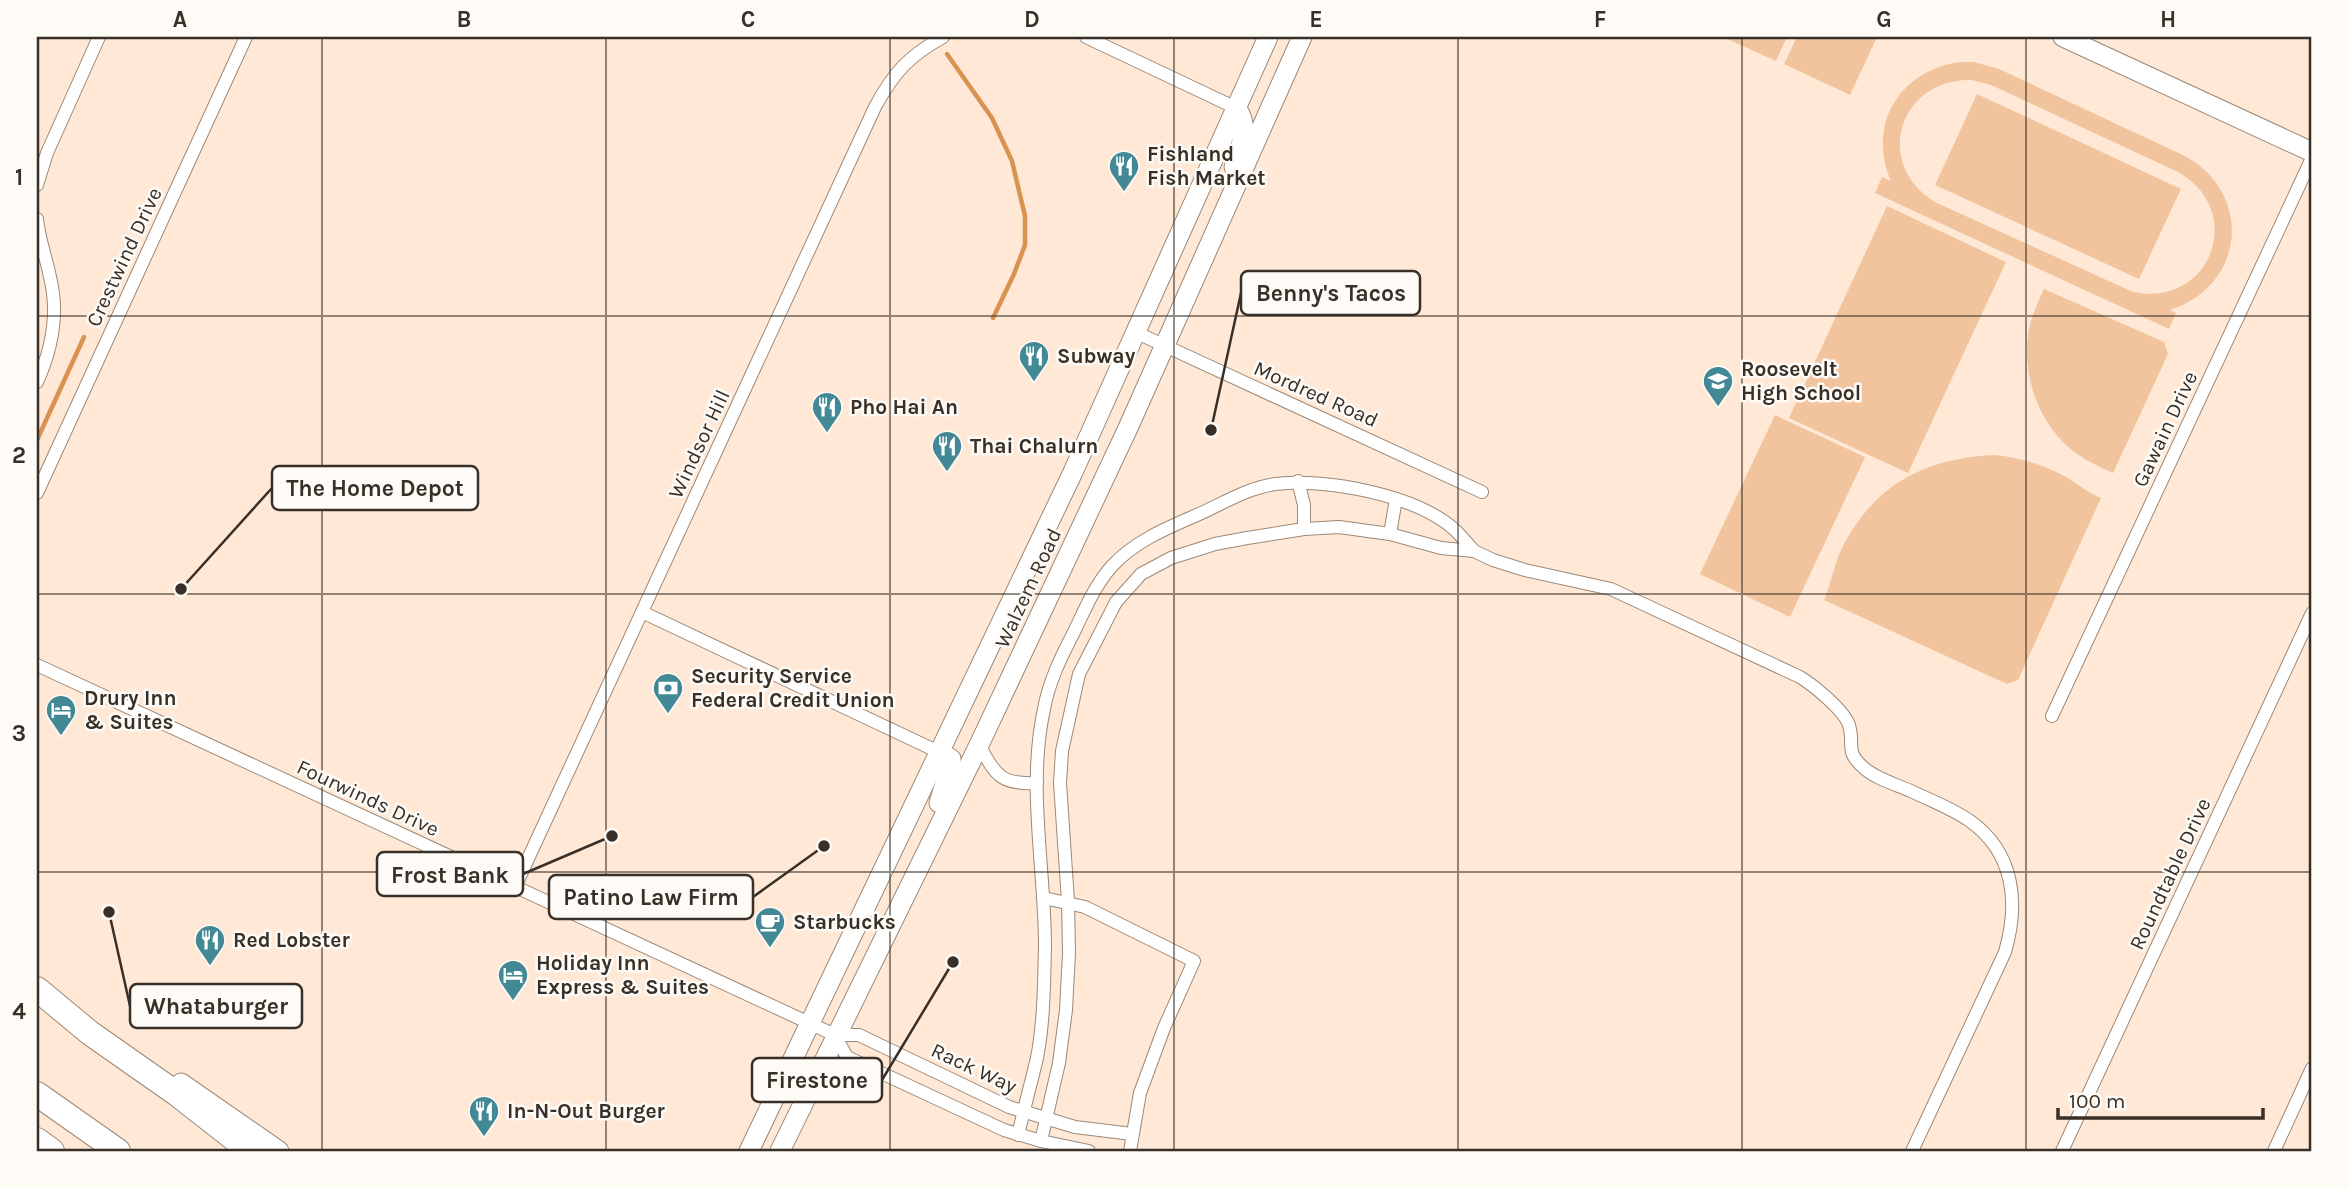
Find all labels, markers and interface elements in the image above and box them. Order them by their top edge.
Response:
text: A [173,6,187,33]
text: B [457,6,471,33]
text: C [741,6,755,33]
text: D [1024,6,1040,33]
text: E [1309,6,1323,33]
text: F [1594,6,1606,33]
text: G [1876,6,1892,33]
text: H [2160,6,2176,33]
place label: Fishland Fish Market [1147,142,1266,190]
restaurant icon: Fishland Fish Market [1107,149,1141,193]
text: 1 [15,164,23,191]
street label: Crestwind Drive [81,184,167,330]
callout: Benny's Tacos [1241,271,1420,315]
text: Benny's Tacos [1256,280,1406,307]
restaurant icon: Subway [1017,339,1051,383]
place label: Subway [1057,344,1136,368]
street label: Mordred Road [1250,356,1382,432]
place label: Roosevelt High School [1741,357,1861,405]
school or university icon: Roosevelt High School [1701,364,1735,408]
street label: Gawain Drive [2128,367,2202,491]
street label: Windsor Hill [663,386,735,502]
restaurant icon: Pho Hai An [810,390,844,434]
place label: Pho Hai An [850,395,958,419]
restaurant icon: Thai Chalurn [930,429,964,473]
place label: Thai Chalurn [970,434,1098,458]
text: 2 [12,442,26,469]
callout: The Home Depot [272,466,478,510]
text: The Home Depot [286,475,464,502]
street label: Walzem Road [990,524,1066,652]
place label: Security Service Federal Credit Union [691,664,895,712]
bank icon: Security Service Federal Credit Union [651,671,685,715]
place label: Drury Inn & Suites [84,686,177,734]
hotel icon: Drury Inn & Suites [44,693,78,737]
text: 3 [12,720,26,747]
street label: Fourwinds Drive [293,755,443,841]
street label: Roundtable Drive [2124,794,2216,954]
callout: Frost Bank [377,852,523,896]
text: Frost Bank [391,862,509,889]
callout: Patino Law Firm [549,875,753,919]
text: Patino Law Firm [563,884,739,911]
cafe icon: Starbucks [753,905,787,949]
place label: Starbucks [793,910,896,934]
restaurant icon: Red Lobster [193,923,227,967]
place label: Red Lobster [233,928,350,952]
place label: Holiday Inn Express & Suites [536,951,709,999]
hotel icon: Holiday Inn Express & Suites [496,958,530,1002]
callout: Whataburger [130,984,302,1028]
text: Whataburger [144,993,288,1020]
text: 4 [12,998,26,1025]
street label: Rack Way [927,1038,1021,1098]
callout: Firestone [752,1058,882,1102]
text: Firestone [766,1067,868,1094]
scale bar [2058,1076,2263,1120]
text: 100 m [2069,1089,2126,1113]
restaurant icon: In-N-Out Burger [467,1094,501,1138]
place label: In-N-Out Burger [507,1099,666,1123]

